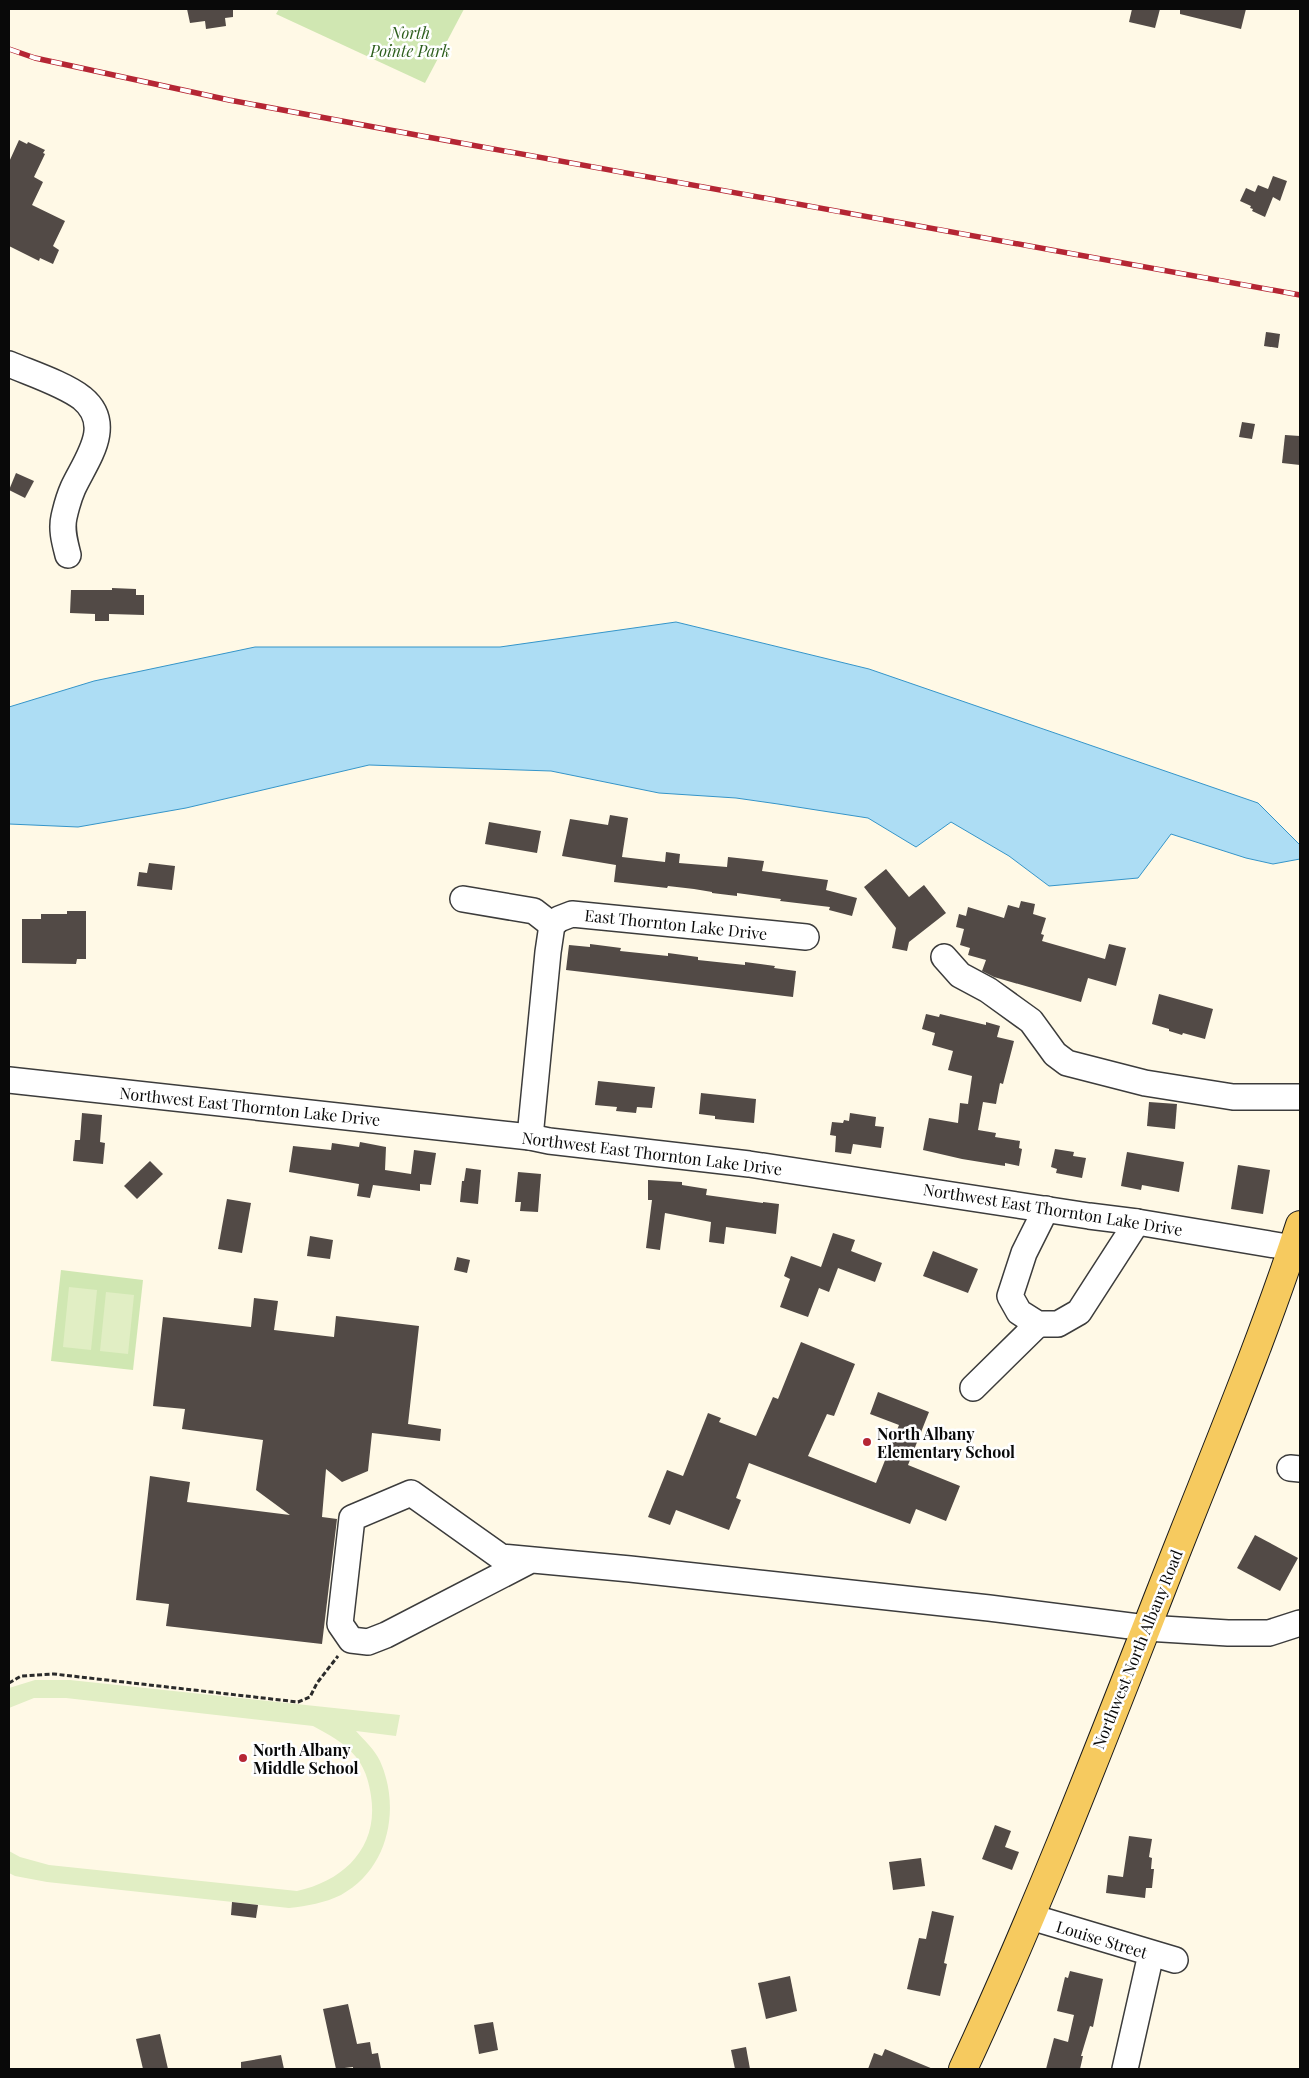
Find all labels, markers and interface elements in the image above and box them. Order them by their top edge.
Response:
park label: North Pointe Park [369,22,450,61]
street label: East Thornton Lake Drive [584,904,768,944]
street label: Northwest East Thornton Lake Drive [119,1082,381,1130]
street label: Northwest East Thornton Lake Drive [521,1127,783,1179]
street label: Northwest East Thornton Lake Drive [922,1178,1184,1240]
place label: North Albany Elementary School [877,1423,1015,1462]
marker: North Albany Elementary School [861,1436,873,1448]
street label: Northwest North Albany Road [1087,1546,1187,1752]
place label: North Albany Middle School [253,1739,359,1778]
marker: North Albany Middle School [237,1752,249,1764]
street label: Louise Street [1054,1915,1151,1963]

